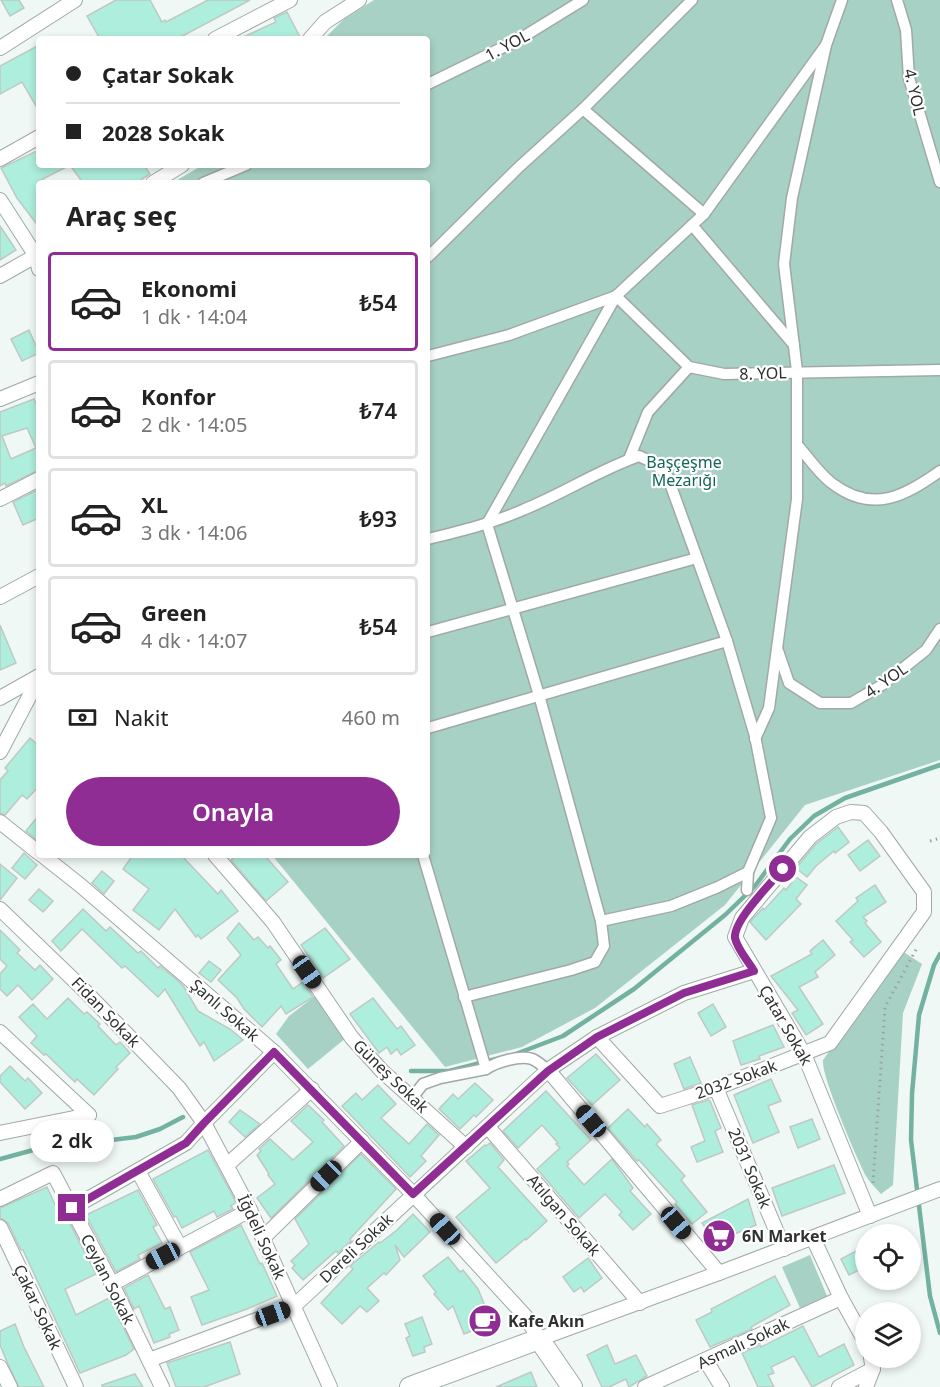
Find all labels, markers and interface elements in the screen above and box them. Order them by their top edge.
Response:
street label: 1. YOL [481,24,533,66]
text: Çatar Sokak [102,59,234,89]
street label: 4. YOL [899,67,931,117]
text: 2028 Sokak [102,117,224,147]
text: Araç seç [66,197,177,234]
text: Ekonomi [141,273,237,303]
icon: car [69,275,123,329]
text: ₺54 [359,287,397,317]
text: 1 dk · 14:04 [141,303,248,330]
street label: 8. YOL [739,361,787,385]
text: Konfor [141,381,216,411]
icon: car [69,383,123,437]
text: ₺74 [359,395,397,425]
text: 2 dk · 14:05 [141,411,248,438]
park label: Başçeşme Mezarığı [646,451,722,491]
text: XL [141,489,168,519]
icon: car [69,491,123,545]
text: ₺93 [359,503,397,533]
text: 3 dk · 14:06 [141,519,248,546]
text: Green [141,597,207,627]
icon: car [69,599,123,653]
text: ₺54 [359,611,397,641]
text: 4 dk · 14:07 [141,627,248,654]
street label: 4. YOL [860,657,912,703]
icon: cash [66,701,99,734]
text: Nakit [114,702,168,732]
text: 460 m [342,704,400,731]
button: Onayla [66,777,400,846]
route start [769,855,796,882]
car [289,952,325,992]
street label: Fidan Sokak [67,972,145,1052]
street label: Şanlı Sokak [186,974,264,1046]
street label: Çatar Sokak [754,981,818,1069]
street label: Güneş Sokak [349,1034,434,1118]
street label: 2032 Sokak [692,1054,780,1104]
car [573,1101,609,1141]
callout: 2 dk [30,1121,114,1163]
street label: 2031 Sokak [723,1124,777,1212]
text: 2 dk [52,1127,92,1154]
car [307,1157,345,1195]
street label: Atılgan Sokak [522,1169,606,1261]
street label: İğdeli Sokak [233,1191,291,1283]
route end [58,1194,85,1221]
car [658,1203,694,1243]
street label: Dereli Sokak [315,1208,398,1288]
car [426,1210,464,1248]
supermarket icon: 6N Market [701,1218,737,1254]
map controls [855,1224,921,1368]
button: locate [855,1224,921,1290]
place label: 6N Market [742,1225,827,1247]
street label: Ceylan Sokak [76,1230,140,1328]
car [143,1240,183,1272]
street label: Çakar Sokak [9,1261,68,1354]
car [253,1299,293,1329]
button: layers [855,1302,921,1368]
cafe icon: Kafe Akın [467,1303,503,1339]
place label: Kafe Akın [508,1310,584,1332]
street label: Asmalı Sokak [694,1312,793,1374]

